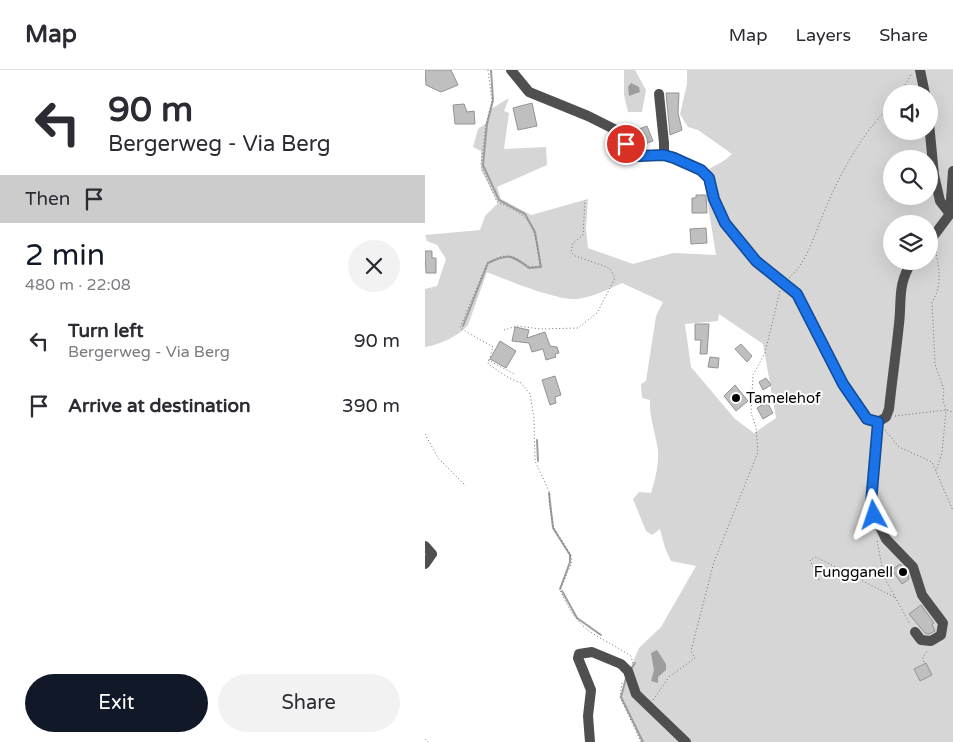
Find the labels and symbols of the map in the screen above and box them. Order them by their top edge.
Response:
pin [605,123,647,165]
place label: Tamelehof [746,389,821,407]
marker: Tamelehof [730,392,742,404]
position arrow [847,488,899,540]
place label: Fungganell [814,563,893,581]
marker: Fungganell [897,566,909,578]

